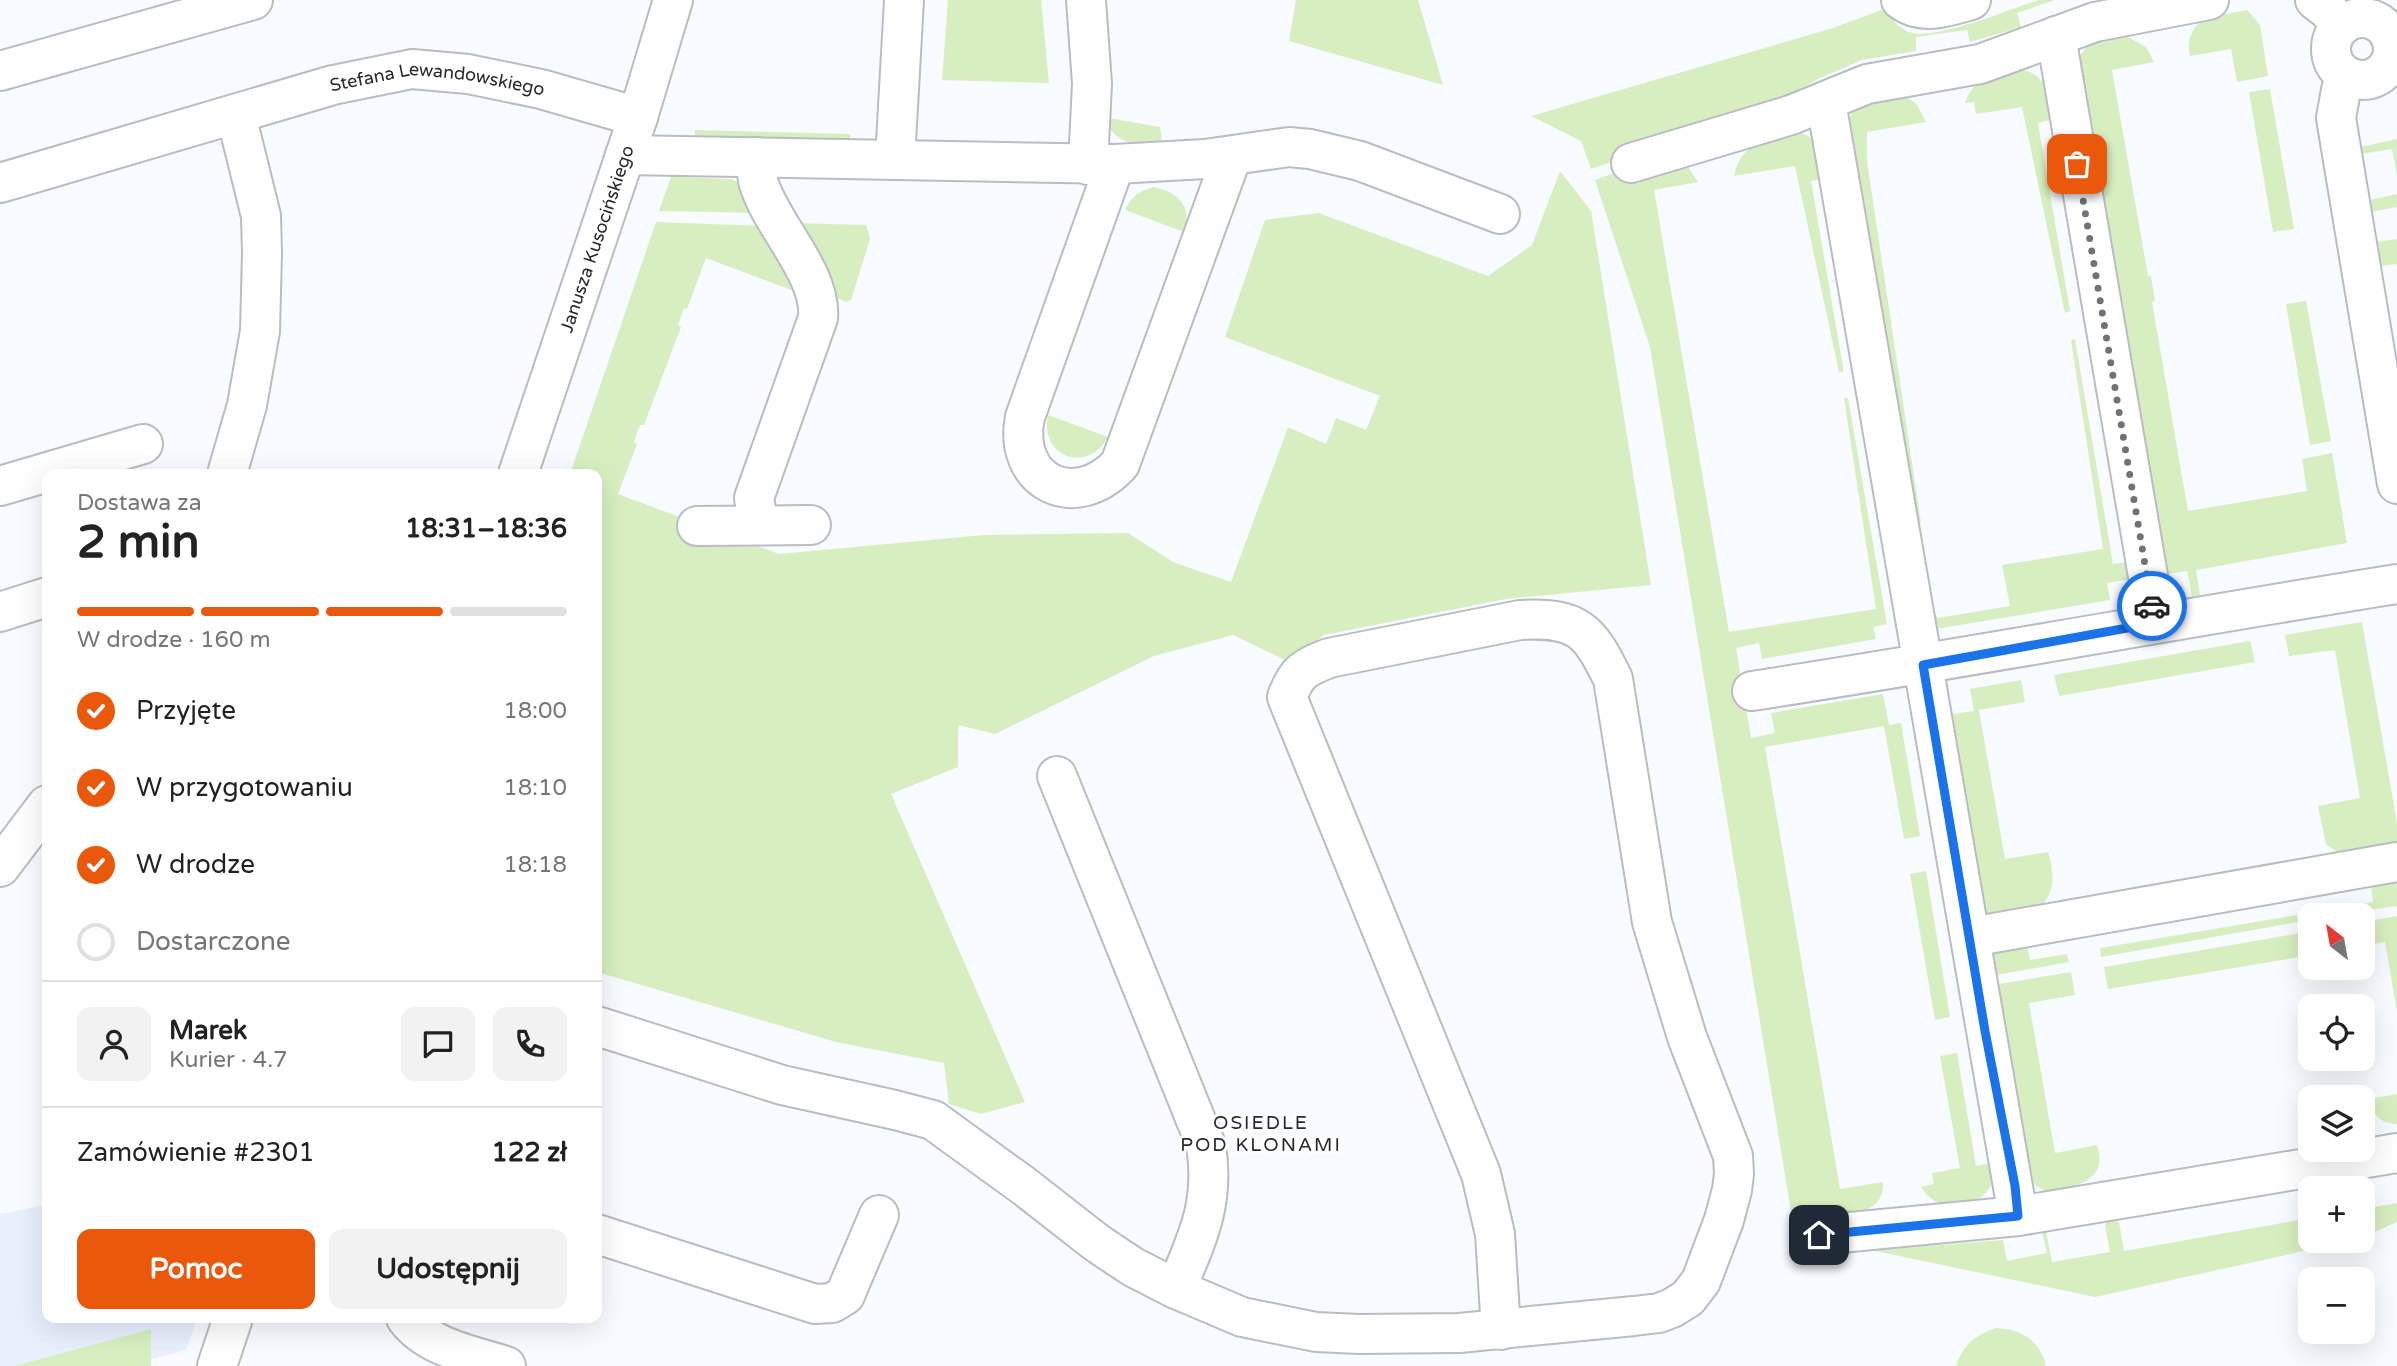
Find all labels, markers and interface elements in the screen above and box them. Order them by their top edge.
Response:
street label: Stefana Lewandowskiego [328,58,547,100]
pin [2047,134,2107,194]
street label: Janusza Kusocińskiego [555,143,639,335]
icon: bag [2058,145,2096,183]
text: Dostawa za [77,489,202,517]
text: 18:31–18:36 [405,513,567,544]
text: 2 min [77,515,200,570]
courier [2117,571,2187,641]
icon: car [2133,587,2171,625]
text: W drodze · 160 m [77,626,271,654]
icon: check [77,692,115,730]
text: Przyjęte [136,695,236,726]
text: 18:00 [503,697,567,725]
icon: check [77,769,115,807]
text: W przygotowaniu [136,772,353,803]
text: 18:10 [503,774,567,802]
icon: check [77,846,115,884]
text: W drodze [136,849,255,880]
text: 18:18 [503,851,567,879]
north arrow [2298,903,2375,980]
map controls [2298,903,2375,1344]
text: Dostarczone [136,926,291,957]
button: locate [2298,994,2375,1071]
button: person [77,1007,151,1081]
button: chat [401,1007,475,1081]
button: phone [493,1007,567,1081]
text: Marek [169,1015,247,1046]
text: Kurier · 4.7 [169,1046,287,1074]
button: layers [2298,1085,2375,1162]
district label: OSIEDLE POD KLONAMI [1180,1112,1342,1156]
text: Zamówienie #2301 [77,1137,314,1168]
text: 122 zł [492,1137,567,1168]
button: + [2298,1176,2375,1253]
pin [1789,1205,1849,1265]
icon: home [1800,1216,1838,1254]
button: Pomoc [77,1229,315,1309]
button: Udostępnij [329,1229,567,1309]
button: − [2298,1267,2375,1344]

